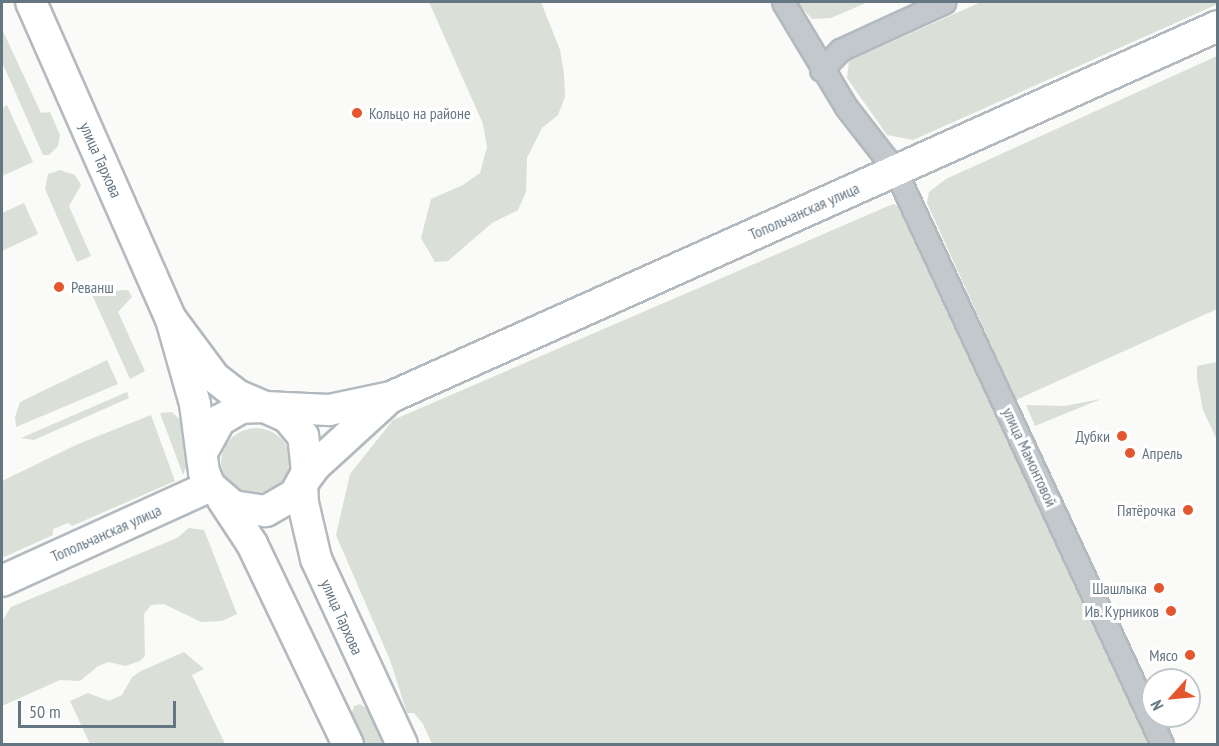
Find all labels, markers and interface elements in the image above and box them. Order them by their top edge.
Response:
place label: Кольцо на районе [369,103,471,123]
marker: Кольцо на районе [350,106,364,120]
street label: улица Тархова [76,119,126,201]
street label: Топольчанская улица [746,178,862,244]
place label: Реванш [71,277,114,297]
marker: Реванш [52,280,66,294]
street label: улица Мамонтовой [999,404,1061,510]
place label: Дубки [1076,426,1110,446]
marker: Дубки [1115,429,1129,443]
place label: Апрель [1142,443,1182,463]
marker: Апрель [1123,446,1137,460]
street label: Топольчанская улица [48,500,164,566]
place label: Пятёрочка [1117,500,1176,520]
marker: Пятёрочка [1181,503,1195,517]
street label: улица Тархова [317,576,367,658]
place label: Шашлыка [1092,578,1147,598]
marker: Шашлыка [1152,581,1166,595]
place label: Ив. Курников [1083,601,1159,621]
marker: Ив. Курников [1164,604,1178,618]
place label: Мясо [1149,645,1178,665]
marker: Мясо [1183,648,1197,662]
north arrow [1141,668,1201,728]
scale bar [21,689,178,727]
text: N [1146,697,1168,714]
text: 50 m [29,700,61,723]

